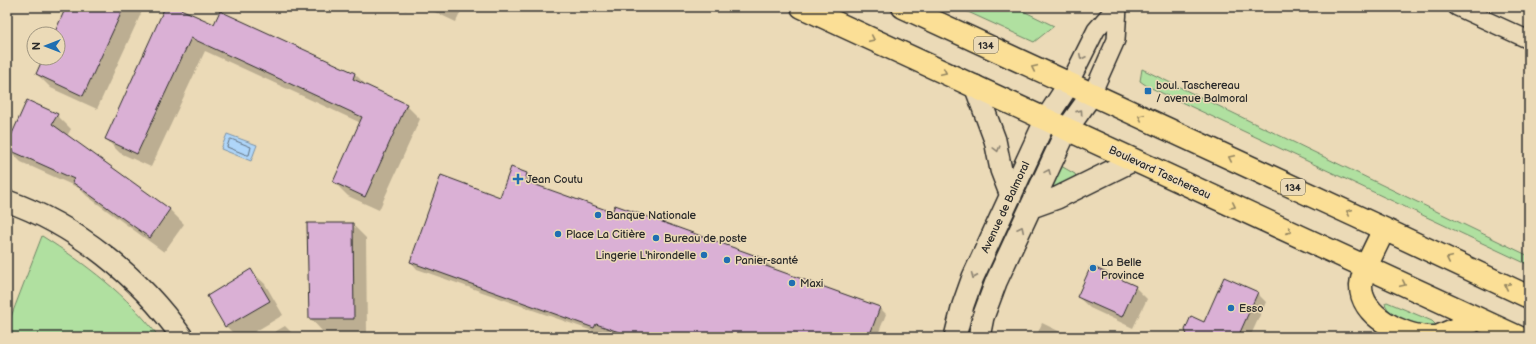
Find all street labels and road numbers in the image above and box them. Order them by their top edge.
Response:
road number: 134 [974,37,998,53]
street label: Boulevard Taschereau [1107,143,1213,202]
street label: Avenue de Balmoral [979,159,1032,255]
road number: 134 [1281,179,1305,195]

